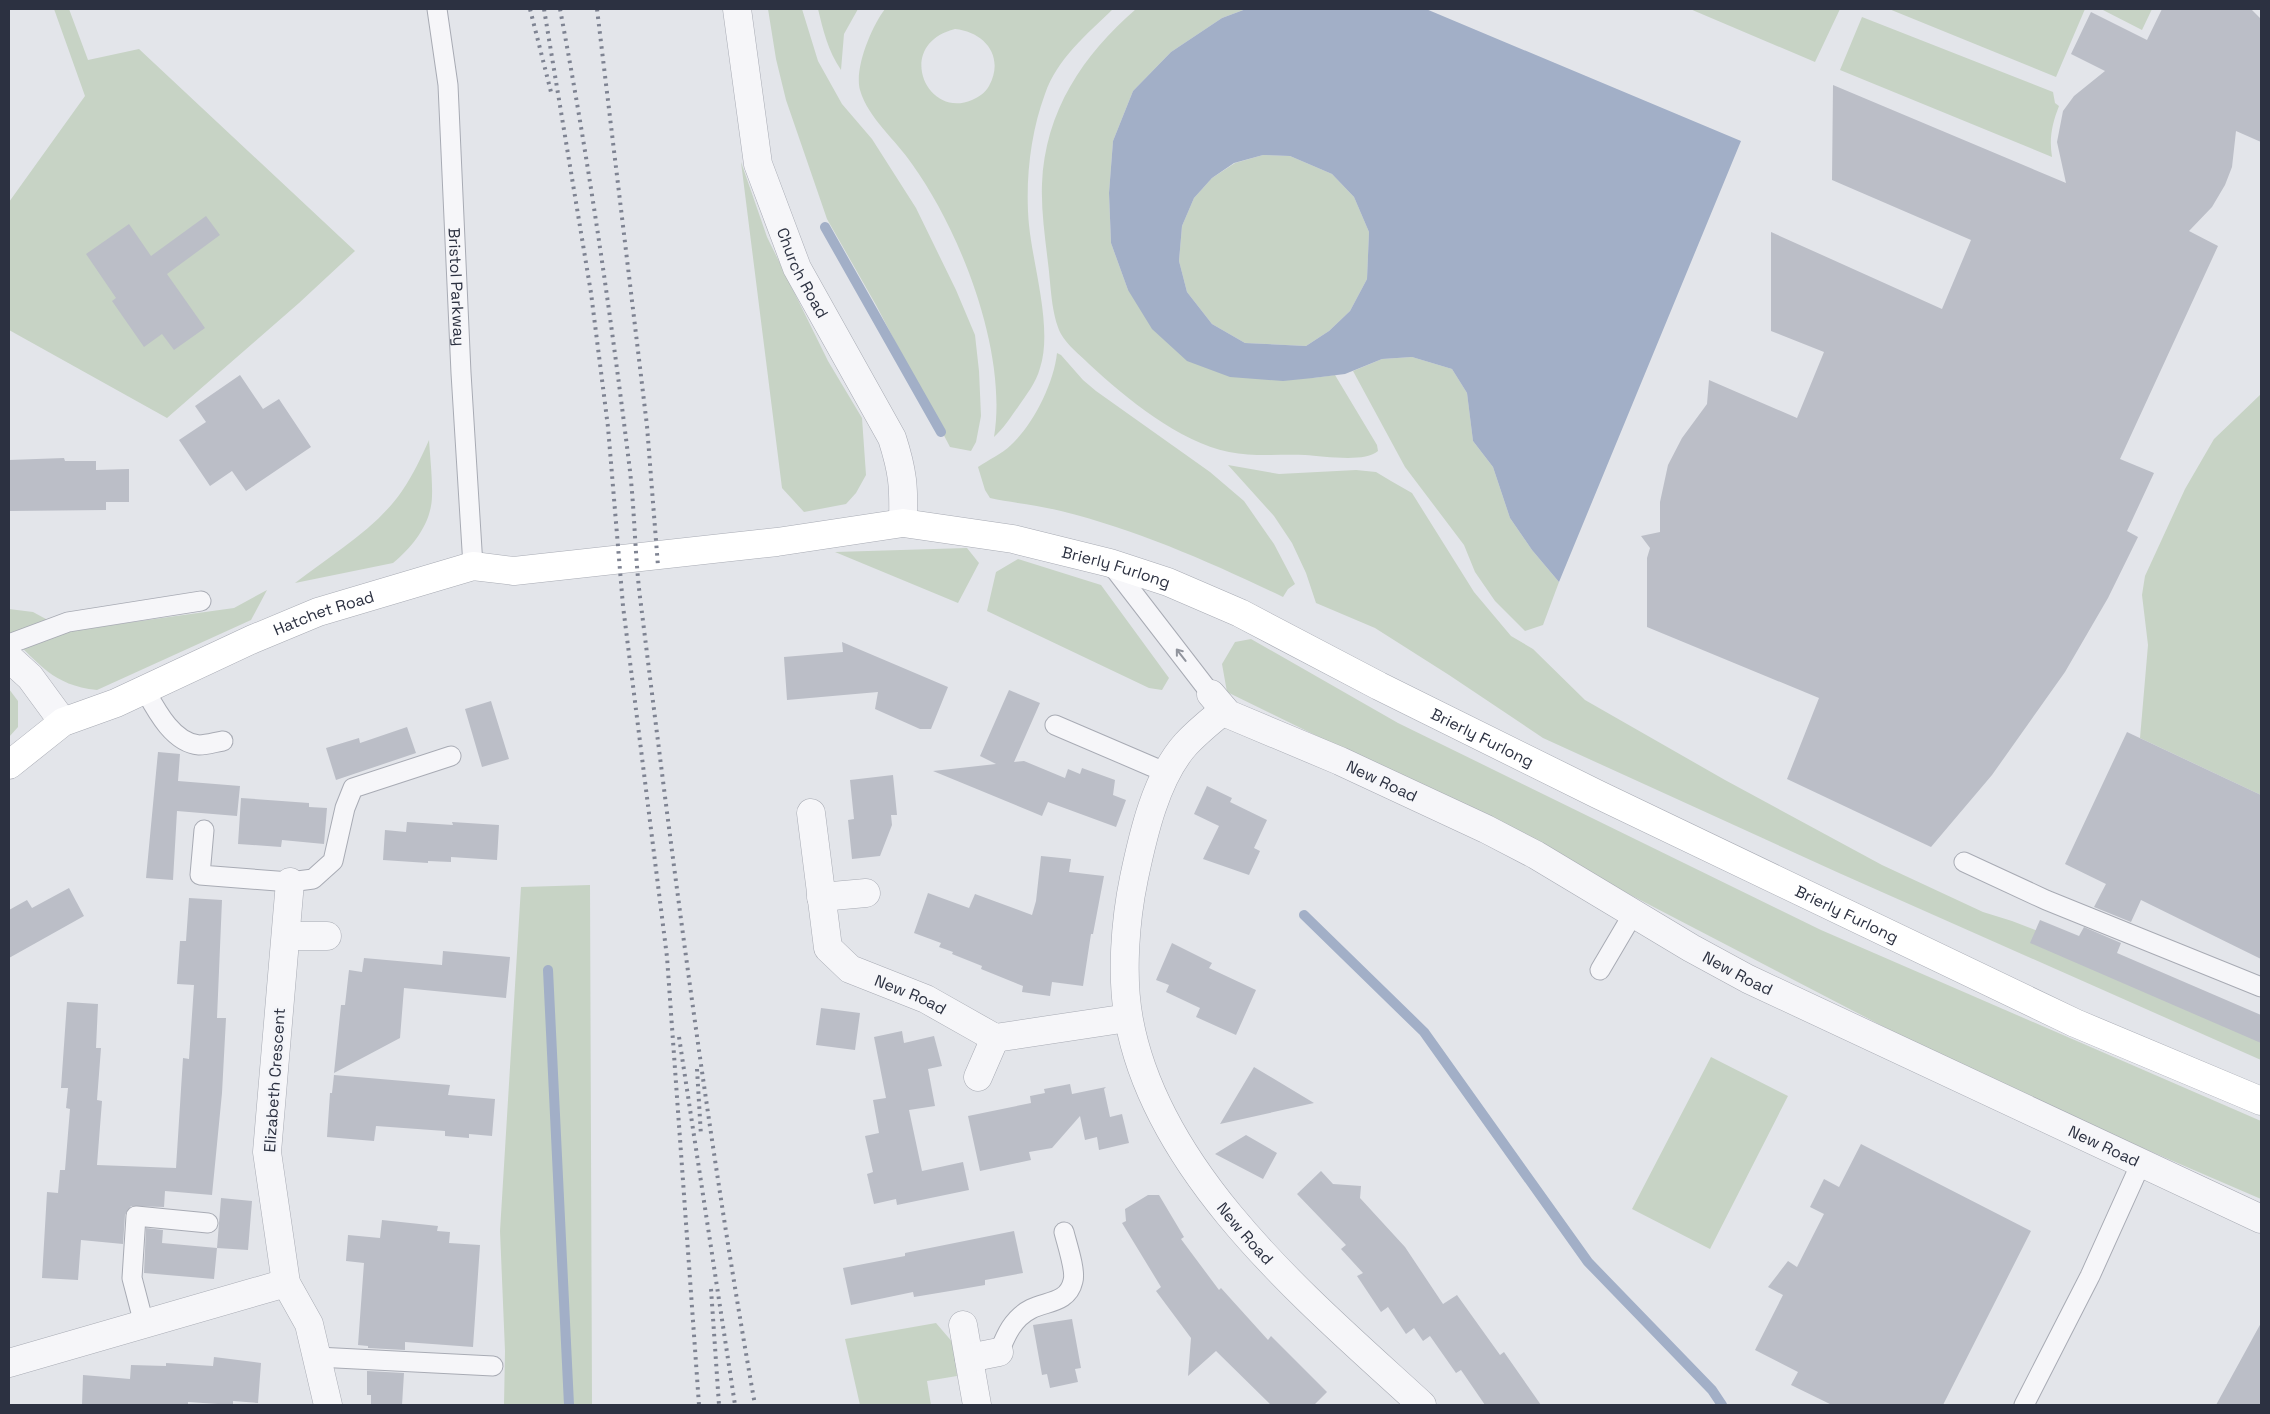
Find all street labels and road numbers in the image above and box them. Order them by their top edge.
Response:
street label: Church Road [772,225,833,322]
street label: Bristol Parkway [443,227,470,347]
street label: Brierly Furlong [1060,541,1173,593]
street label: Hatchet Road [270,586,377,640]
street label: Brierly Furlong [1427,703,1537,772]
street label: New Road [1343,755,1421,807]
street label: Brierly Furlong [1792,881,1902,948]
street label: New Road [1699,946,1776,1000]
street label: New Road [871,970,950,1019]
street label: Elizabeth Crescent [259,1007,290,1153]
street label: New Road [2065,1120,2143,1172]
street label: New Road [1212,1198,1278,1269]

